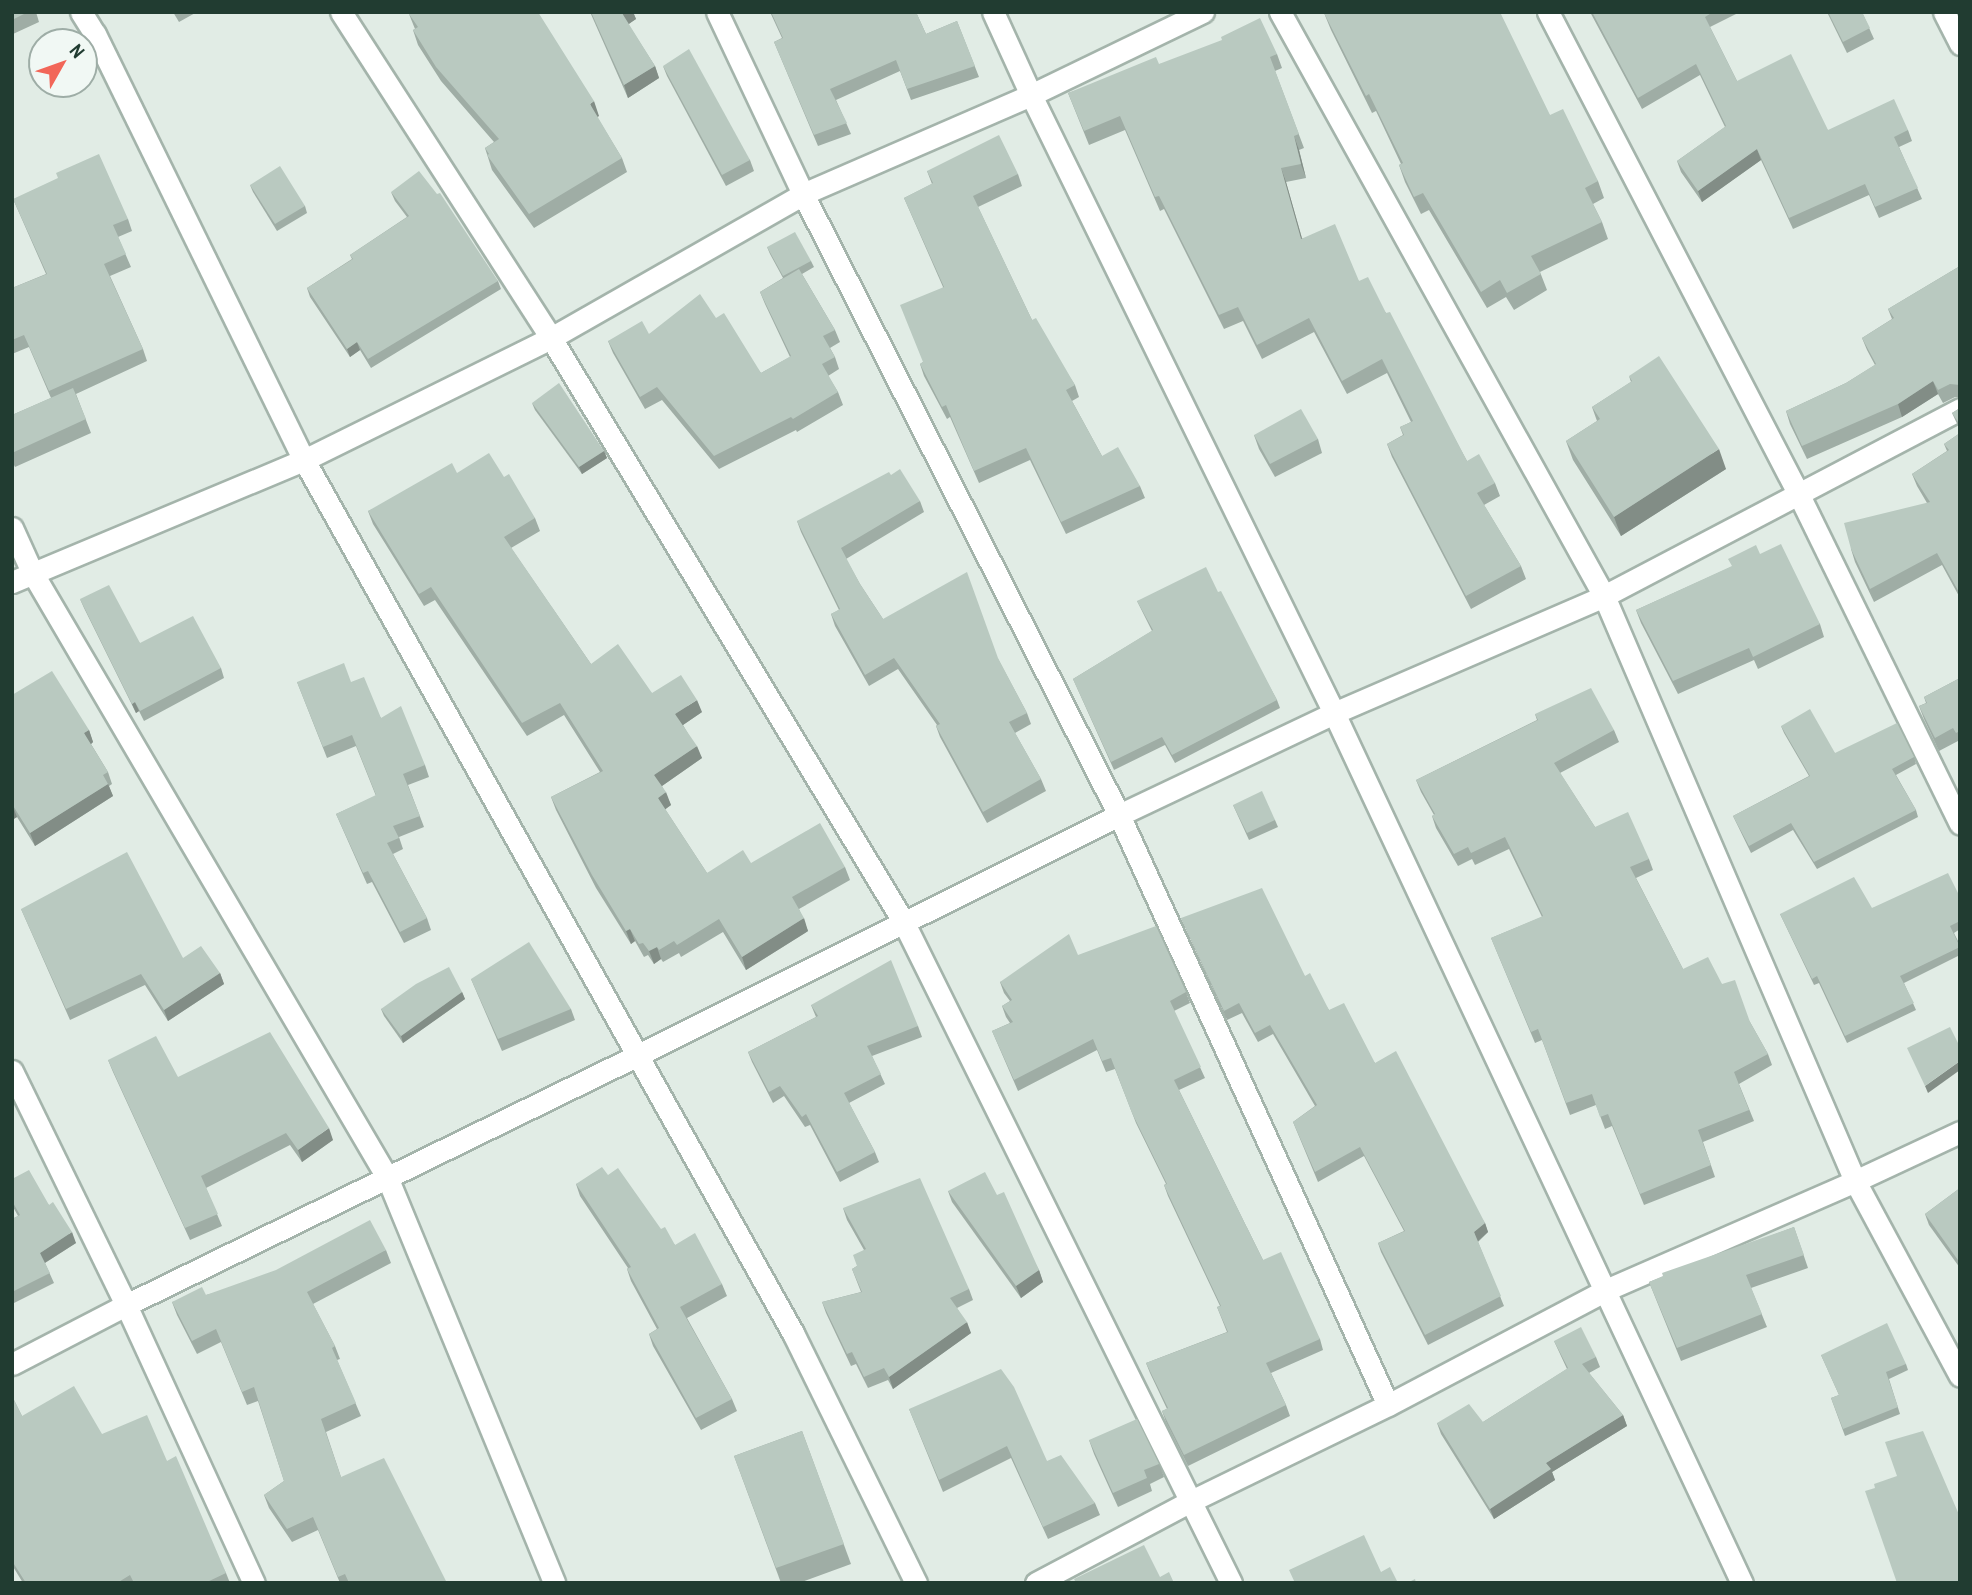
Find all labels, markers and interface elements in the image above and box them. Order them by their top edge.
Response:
north arrow [28,28,98,98]
text: N [64,38,91,63]

